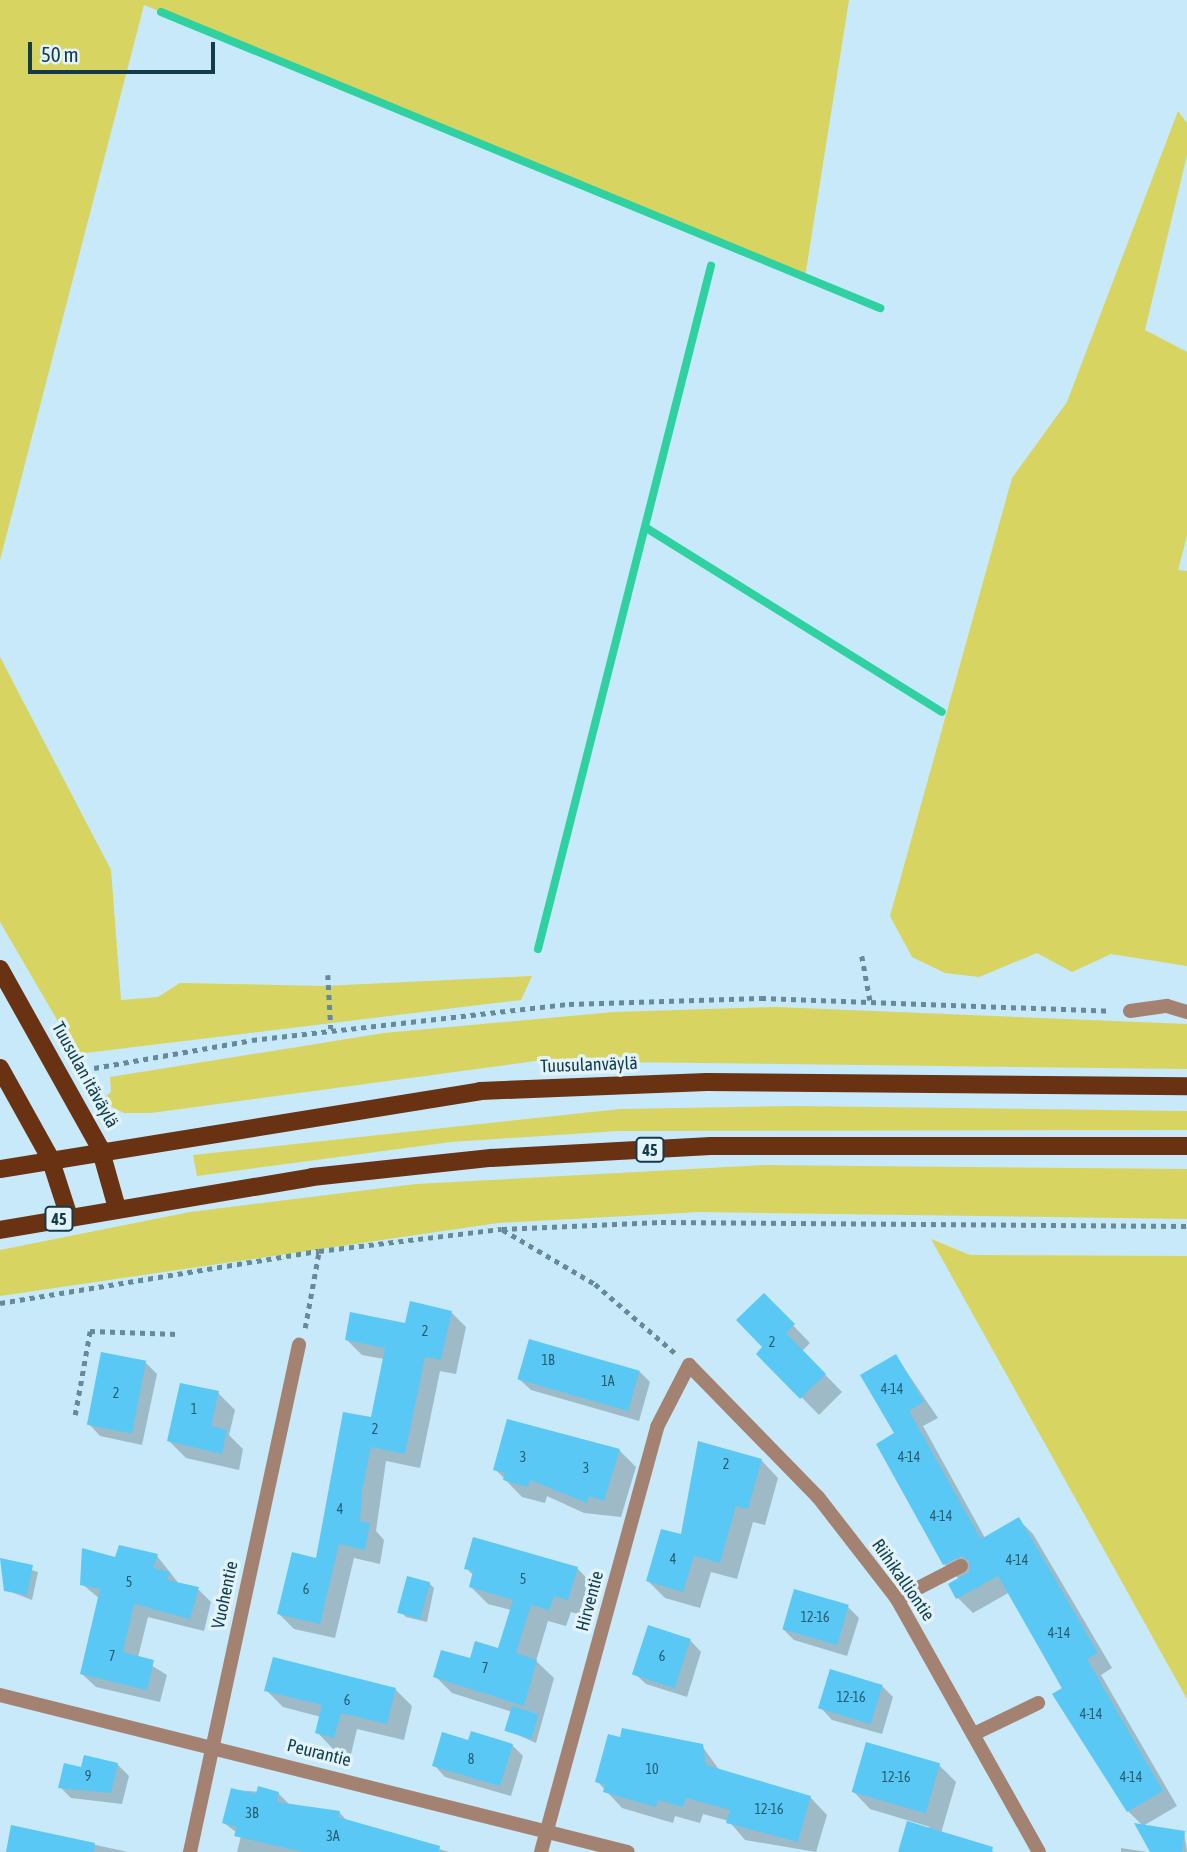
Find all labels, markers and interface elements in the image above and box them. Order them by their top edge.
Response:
scale bar [32,28,219,72]
text: 50 m [41,42,79,66]
street label: Tuusulan itäväylä [47,1018,123,1132]
street label: Tuusulanväylä [540,1053,638,1077]
road number: 45 [634,1138,666,1162]
road number: 45 [43,1206,75,1232]
house number: 2 [422,1323,428,1339]
house number: 2 [769,1334,775,1350]
house number: 1B [541,1352,555,1368]
house number: 1A [601,1373,615,1389]
house number: 4-14 [881,1381,903,1397]
house number: 2 [113,1385,119,1401]
house number: 1 [191,1401,197,1417]
house number: 2 [372,1421,378,1437]
house number: 3 [520,1449,526,1465]
house number: 4-14 [898,1449,920,1465]
house number: 2 [723,1456,729,1472]
house number: 3 [583,1460,589,1476]
house number: 4 [337,1501,343,1517]
house number: 4-14 [930,1508,952,1524]
street label: Riihikalliontie [867,1535,939,1625]
house number: 4 [670,1551,676,1567]
house number: 4-14 [1006,1552,1028,1568]
street label: Vuohentie [207,1559,243,1631]
street label: Hirventie [572,1568,608,1634]
house number: 5 [520,1571,526,1587]
house number: 5 [126,1574,132,1590]
house number: 6 [303,1581,309,1597]
house number: 12-16 [800,1609,830,1625]
house number: 4-14 [1048,1625,1070,1641]
house number: 7 [109,1648,115,1664]
house number: 6 [659,1648,665,1664]
house number: 7 [482,1660,488,1676]
house number: 12-16 [836,1689,866,1705]
house number: 6 [344,1692,350,1708]
house number: 4-14 [1080,1706,1102,1722]
street label: Peurantie [285,1735,353,1771]
house number: 8 [468,1751,474,1767]
house number: 10 [645,1761,659,1777]
house number: 9 [85,1768,91,1784]
house number: 12-16 [881,1769,911,1785]
house number: 4-14 [1120,1769,1142,1785]
house number: 12-16 [754,1801,784,1817]
house number: 3B [245,1805,259,1821]
house number: 3A [326,1828,340,1844]

